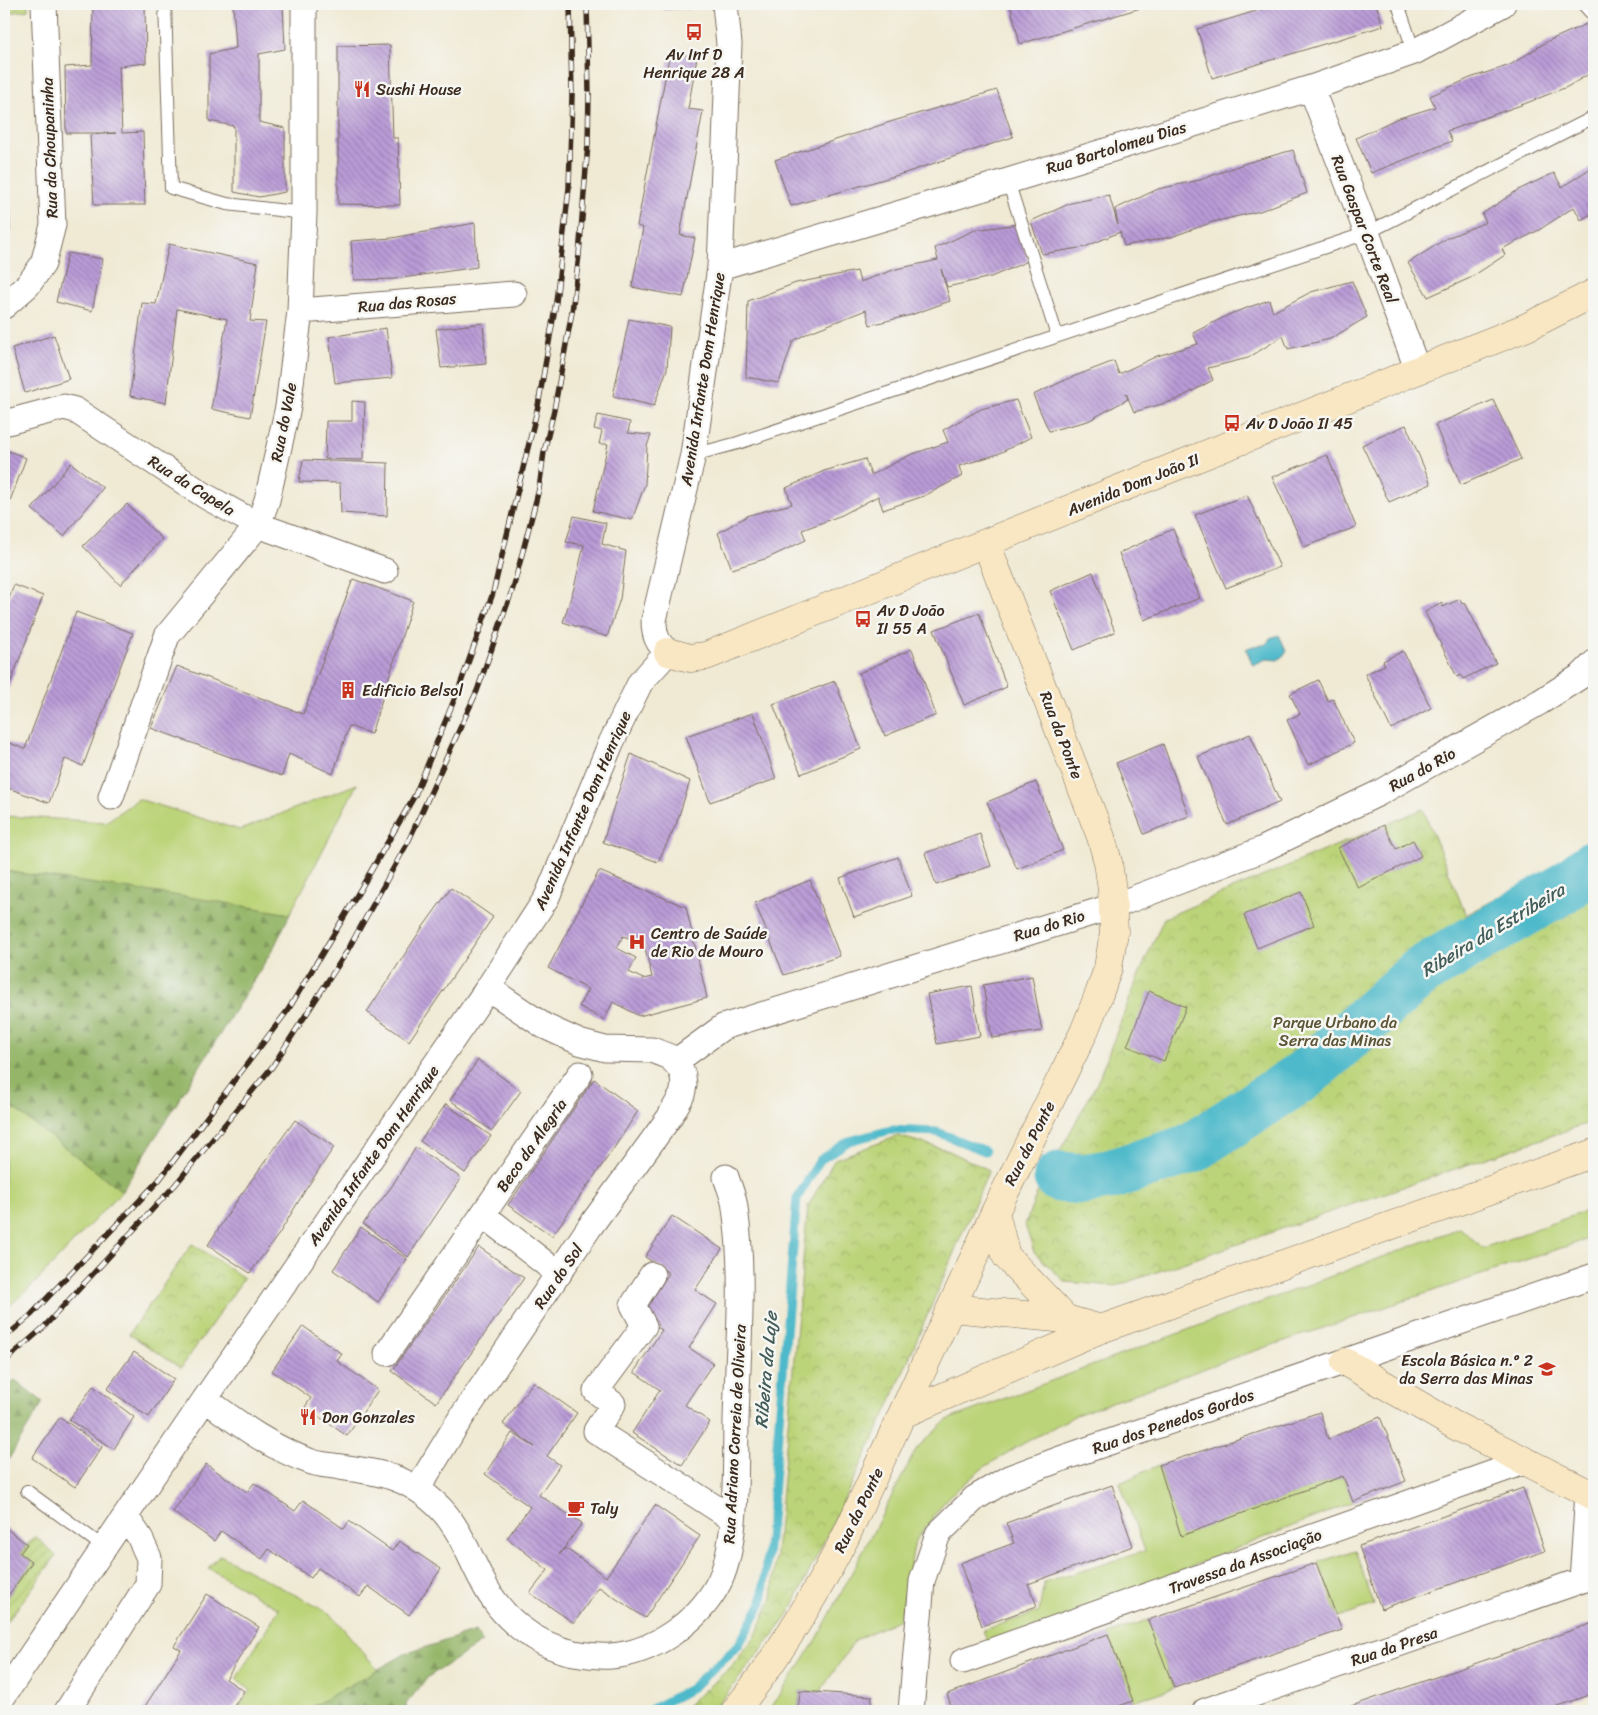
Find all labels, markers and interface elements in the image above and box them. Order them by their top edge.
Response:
bus stop icon: Av Inf D Henrique 28 A [684,22,704,42]
place label: Av Inf D Henrique 28 A [643,40,745,87]
place label: Sushi House [376,75,462,104]
street label: Rua da Choupaninha [33,76,66,219]
restaurant icon: Sushi House [352,79,372,99]
street label: Rua Bartolomeu Dias [1042,112,1190,183]
street label: Rua Gaspar Corte Real [1323,151,1406,308]
street label: Avenida Infante Dom Henrique [671,270,734,489]
street label: Rua das Rosas [357,284,458,321]
street label: Rua do Vale [262,380,305,464]
place label: Av D João II 45 [1245,409,1353,438]
bus stop icon: Av D João II 45 [1222,413,1242,433]
street label: Avenida Dom João II [1061,445,1204,525]
street label: Rua da Capela [142,447,241,524]
place label: Av D João II 55 A [876,596,945,643]
bus stop icon: Av D João II 55 A [853,609,873,629]
place label: Edificio Belsol [362,676,463,705]
building icon: Edificio Belsol [338,680,358,700]
street label: Rua da Ponte [1031,687,1092,783]
street label: Avenida Infante Dom Henrique [525,706,640,915]
street label: Rua do Rio [1383,739,1461,800]
water label: Ribeira da Estribeira [1415,873,1573,986]
street label: Rua do Rio [1010,901,1088,950]
place label: Centro de Saúde de Rio de Mouro [651,919,767,966]
hospital icon: Centro de Saúde de Rio de Mouro [627,932,647,952]
park label: Parque Urbano da Serra das Minas [1273,1008,1397,1055]
street label: Avenida Infante Dom Henrique [299,1059,447,1253]
street label: Beco da Alegria [488,1092,575,1198]
street label: Rua da Ponte [996,1096,1063,1191]
street label: Rua do Sol [526,1237,591,1315]
water label: Ribeira da Laje [745,1309,787,1430]
street label: Rua Adriano Correia de Oliveira [714,1323,755,1544]
place label: Escola Básica n.º 2 da Serra das Minas [1399,1346,1534,1393]
school or university icon: Escola Básica n.º 2 da Serra das Minas [1537,1359,1557,1379]
street label: Rua dos Penedos Gordos [1088,1380,1259,1463]
place label: Don Gonzales [322,1403,416,1432]
restaurant icon: Don Gonzales [298,1407,318,1427]
street label: Rua da Ponte [825,1462,892,1558]
place label: Taly [590,1494,619,1523]
cafe icon: Taly [566,1498,586,1518]
street label: Travessa da Associação [1164,1520,1326,1603]
street label: Rua da Presa [1347,1618,1442,1675]

